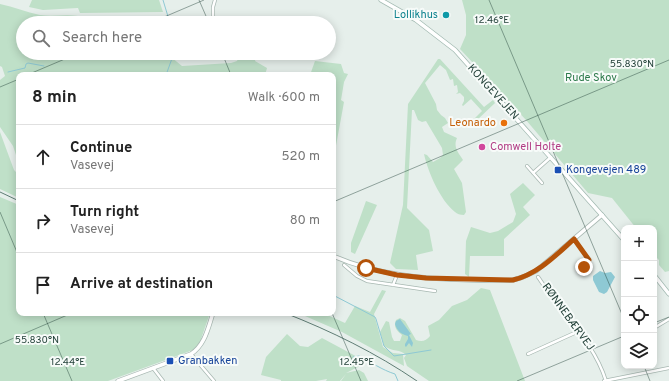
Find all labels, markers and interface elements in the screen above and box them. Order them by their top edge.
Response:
place label: Lollikhus [394,8,438,22]
marker: Lollikhus [441,10,451,20]
text: 12.46°E [475,14,509,27]
search box [16,16,336,60]
icon: search [30,27,52,49]
text: Search here [62,29,142,48]
text: 55.830°N [610,58,654,71]
street label: KONGEVEJEN [464,61,522,123]
park label: Rude Skov [565,71,617,85]
text: 8 min [32,87,77,109]
text: Walk · 600 m [248,90,320,106]
place label: Leonardo [449,116,496,130]
marker: Leonardo [499,118,509,128]
text: Continue [70,139,132,158]
place label: Comwell Holte [490,140,561,154]
marker: Comwell Holte [477,142,487,152]
icon: ahead [32,146,54,168]
text: 520 m [282,149,320,165]
text: Vasevej [70,158,114,174]
place label: Kongevejen 489 [566,163,646,177]
marker: Kongevejen 489 [553,165,563,175]
text: Turn right [70,203,139,222]
icon: right [32,210,54,232]
text: 80 m [290,213,320,229]
text: Vasevej [70,222,114,238]
map controls [621,225,657,369]
button: + [621,225,657,261]
route end [575,258,593,276]
route start [357,259,375,277]
button: − [621,261,657,297]
icon: arrive [32,274,54,296]
text: Arrive at destination [70,275,213,294]
street label: RØNNEBÆRVEJ [539,280,597,354]
button: locate [621,297,657,333]
button: layers [621,333,657,369]
text: 55.830°N [15,334,59,347]
place label: Granbakken [178,354,237,368]
text: 12.44°E [51,356,85,369]
marker: Granbakken [165,356,175,366]
text: 12.45°E [340,356,374,369]

